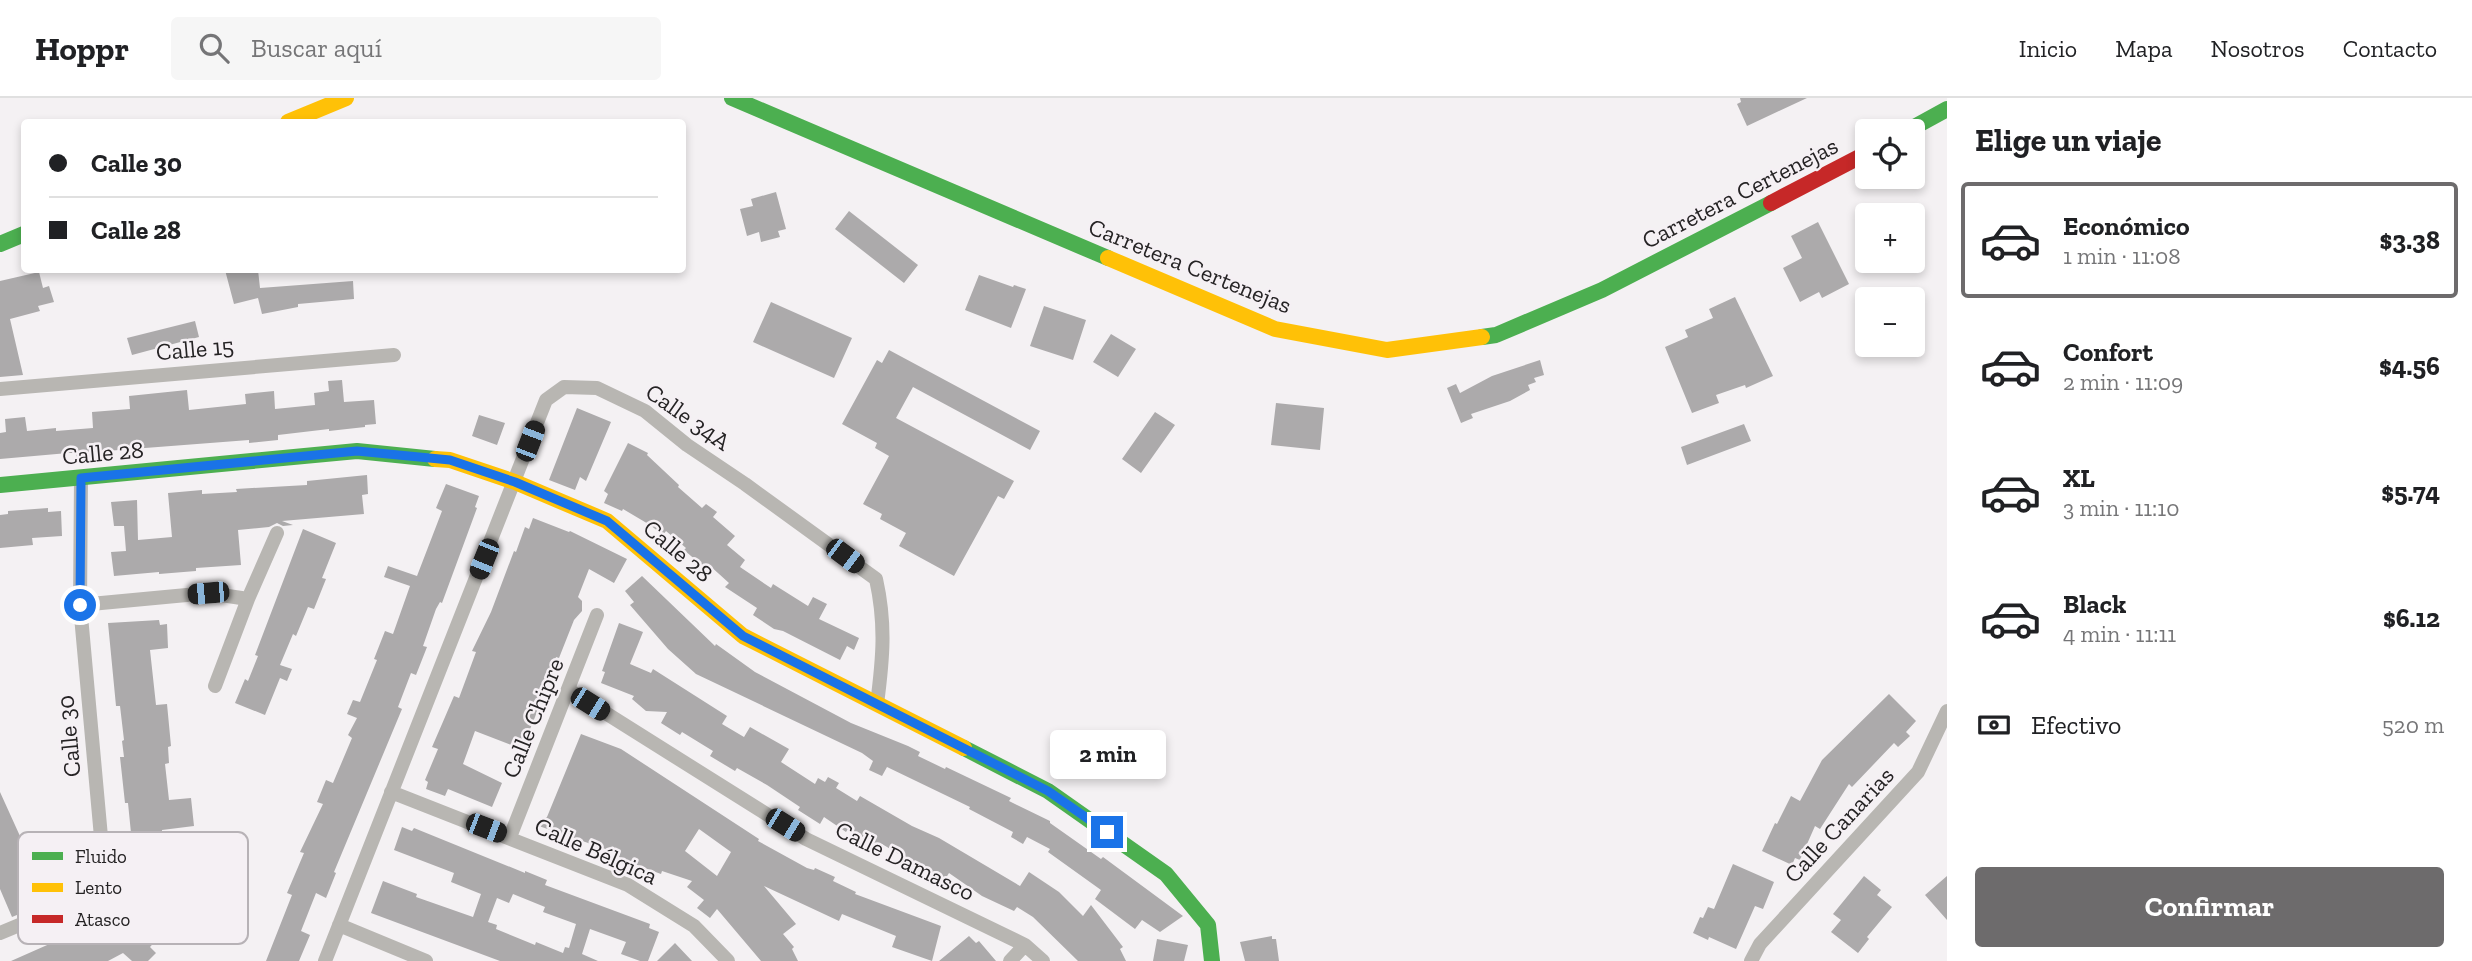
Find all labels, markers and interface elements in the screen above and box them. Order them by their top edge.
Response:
search box [171,17,661,80]
text: Hoppr [35,29,129,68]
icon: search [195,29,233,67]
text: Buscar aquí [251,32,382,64]
text: Inicio [2019,34,2077,63]
text: Mapa [2115,34,2172,63]
text: Nosotros [2210,34,2305,63]
text: Contacto [2343,34,2437,63]
map controls [1855,119,1925,357]
button: locate [1855,119,1925,189]
text: Elige un viaje [1975,121,2162,159]
street label: Carretera Certenejas [1637,131,1843,255]
text: Calle 30 [91,147,182,179]
button: + [1855,203,1925,273]
icon: car [1979,209,2042,272]
text: Económico [2063,210,2190,242]
street label: Carretera Certenejas [1085,212,1296,319]
text: Calle 28 [91,214,181,246]
text: $3.38 [2380,224,2440,256]
text: 1 min · 11:08 [2063,242,2181,270]
button: − [1855,287,1925,357]
street label: Calle 15 [155,331,235,366]
icon: car [1979,335,2042,398]
text: Confort [2063,336,2153,368]
text: $4.56 [2379,350,2440,382]
text: 2 min · 11:09 [2063,368,2183,396]
street label: Calle 34A [640,377,737,456]
car [513,418,548,464]
street label: Calle 28 [61,434,145,471]
icon: car [1979,461,2042,524]
text: XL [2063,462,2095,494]
text: $5.74 [2381,476,2440,508]
text: 3 min · 11:10 [2063,494,2179,522]
street label: Calle 28 [638,513,719,588]
car [822,535,869,577]
car [467,536,502,582]
car [187,581,230,605]
icon: car [1979,587,2042,650]
text: Black [2063,588,2126,620]
route start [64,589,96,621]
text: $6.12 [2383,602,2440,634]
text: 4 min · 11:11 [2063,620,2176,648]
street label: Calle Chipre [495,654,570,782]
car [567,684,614,724]
street label: Calle 30 [50,694,87,778]
icon: cash [1975,706,2013,744]
text: Efectivo [2031,709,2121,741]
text: 520 m [2382,711,2444,739]
callout: 2 min [1049,730,1165,780]
text: 2 min [1079,740,1137,768]
street label: Calle Canarias [1778,761,1900,889]
car [762,805,809,845]
car [463,811,510,845]
street label: Calle Bélgica [530,811,662,891]
street label: Calle Damasco [831,814,980,907]
route end [1091,816,1123,848]
legend [18,832,248,944]
text: Fluido [75,845,127,868]
button: Confirmar [1975,867,2444,947]
text: Lento [75,876,122,899]
text: Atasco [75,908,130,931]

